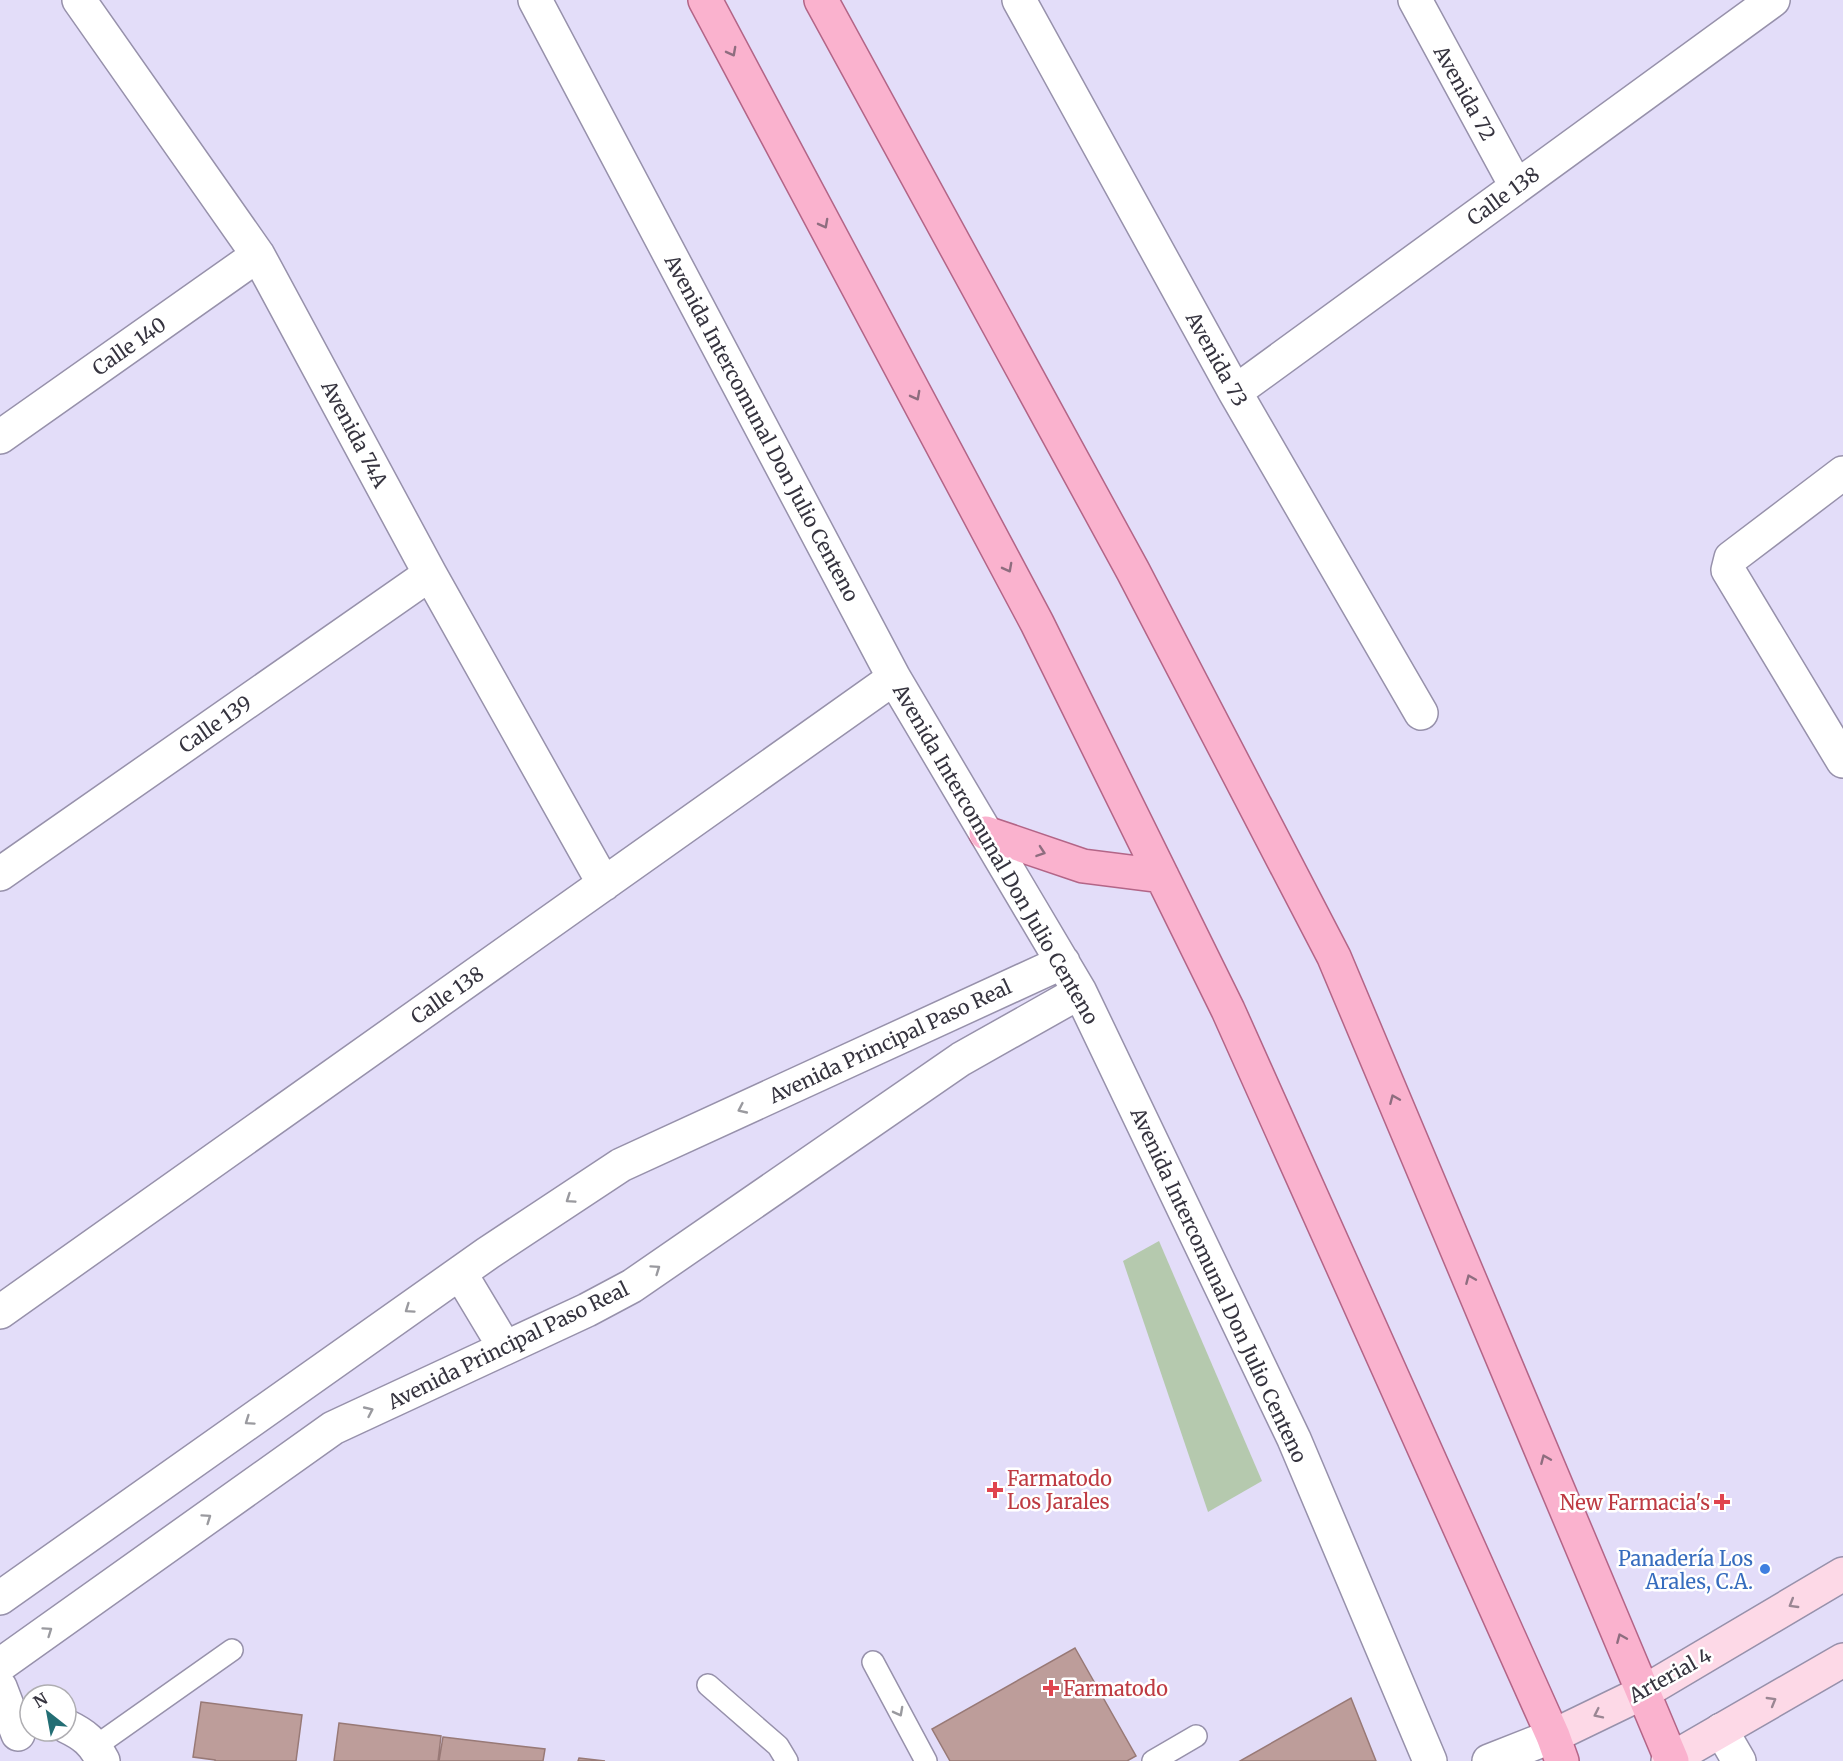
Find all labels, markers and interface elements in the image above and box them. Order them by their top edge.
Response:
street label: Avenida 72 [1428,40,1501,145]
one-way arrow [725,45,736,56]
street label: Calle 138 [1462,161,1544,231]
one-way arrow [817,217,828,228]
street label: Avenida Intercomunal Don Julio Centeno [659,250,864,606]
street label: Avenida 73 [1180,306,1253,411]
street label: Calle 140 [87,312,171,380]
street label: Avenida 74A [316,375,394,493]
one-way arrow [909,389,920,400]
one-way arrow [1001,561,1012,572]
street label: Avenida Intercomunal Don Julio Centeno [887,679,1104,1029]
street label: Calle 139 [174,690,256,758]
one-way arrow [1035,844,1046,857]
street label: Calle 138 [406,961,488,1029]
street label: Avenida Principal Paso Real [764,974,1015,1109]
one-way arrow [1389,1095,1401,1106]
one-way arrow [738,1102,749,1114]
street label: Avenida Intercomunal Don Julio Centeno [1125,1103,1313,1467]
one-way arrow [566,1192,577,1203]
one-way arrow [650,1265,661,1276]
one-way arrow [1465,1274,1477,1285]
street label: Avenida Principal Paso Real [383,1276,632,1415]
one-way arrow [405,1302,416,1313]
one-way arrow [363,1407,374,1419]
one-way arrow [245,1414,256,1425]
one-way arrow [1540,1454,1552,1465]
place label: Farmatodo Los Jarales [1007,1466,1112,1514]
marker: Farmatodo Los Jarales [988,1483,1002,1497]
place label: New Farmacia's [1560,1490,1710,1515]
marker: New Farmacia's [1715,1495,1729,1509]
one-way arrow [200,1514,211,1525]
place label: Panadería Los Arales, C.A. [1618,1546,1753,1594]
marker: Panadería Los Arales, C.A. [1758,1562,1772,1576]
one-way arrow [1789,1596,1799,1608]
one-way arrow [41,1627,52,1638]
one-way arrow [1616,1634,1628,1645]
street label: Arterial 4 [1623,1642,1716,1708]
place label: Farmatodo [1063,1676,1168,1701]
marker: Farmatodo [1044,1681,1058,1695]
north arrow [18,1683,78,1743]
text: N [30,1688,51,1712]
one-way arrow [1766,1697,1776,1708]
one-way arrow [892,1705,903,1716]
one-way arrow [1594,1707,1605,1718]

